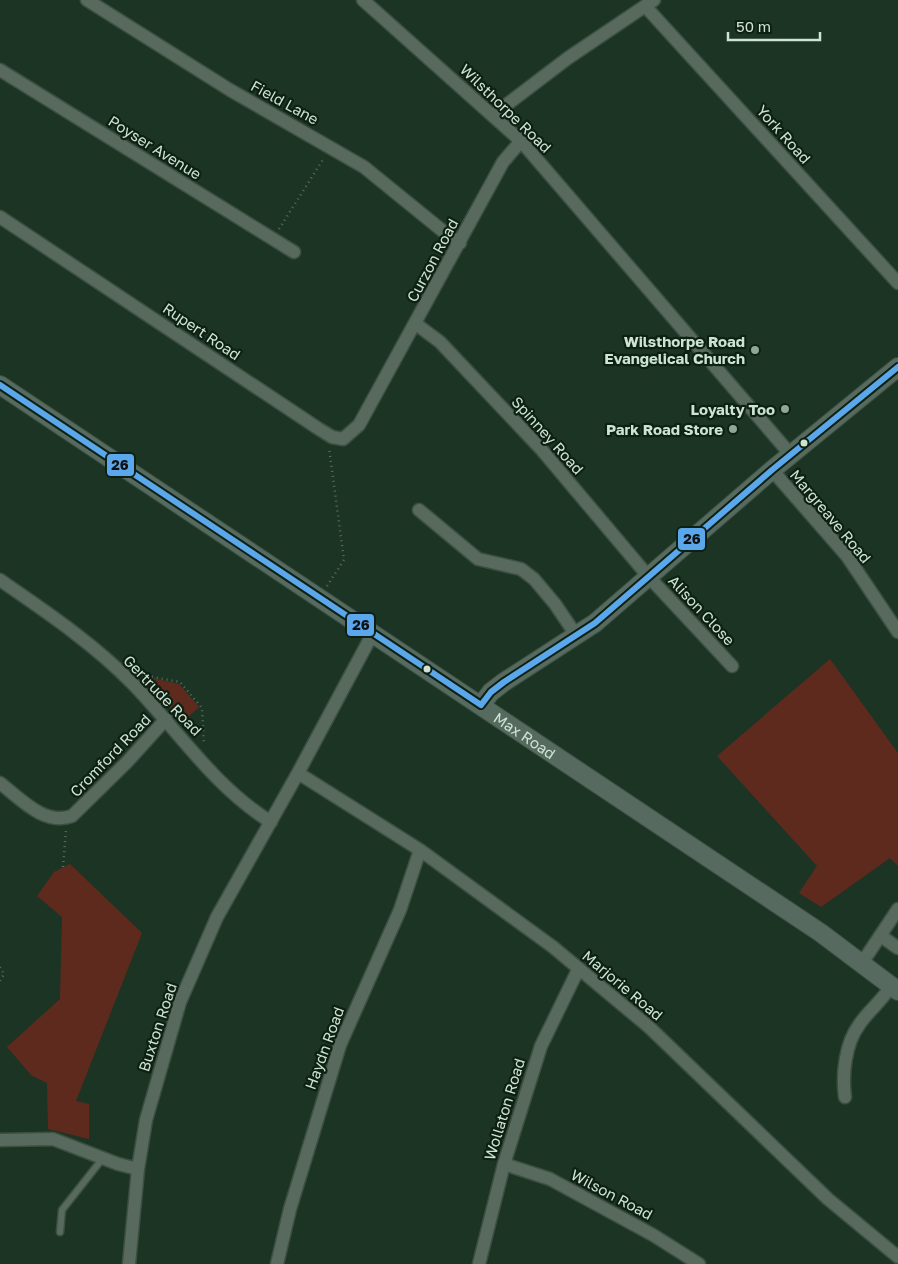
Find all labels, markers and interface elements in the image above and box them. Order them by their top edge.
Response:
scale bar [728,10,820,42]
text: 50 m [736,17,771,35]
street label: Wilsthorpe Road [457,60,555,156]
street label: Field Lane [248,76,322,128]
street label: York Road [753,101,815,167]
street label: Poyser Avenue [105,111,205,183]
street label: Curzon Road [403,215,461,305]
street label: Rupert Road [160,298,244,364]
place label: Wilsthorpe Road Evangelical Church [604,332,745,367]
marker: Wilsthorpe Road Evangelical Church [749,344,761,356]
street label: Spinney Road [508,392,588,478]
place label: Loyalty Too [690,400,775,418]
marker: Loyalty Too [779,403,791,415]
place label: Park Road Store [606,420,723,438]
marker: Park Road Store [727,423,739,435]
unlabelled marker [799,438,809,448]
line badge: 26 [106,453,135,477]
text: 26 [111,456,129,473]
street label: Margreave Road [787,466,875,566]
line badge: 26 [677,527,706,551]
text: 26 [683,530,701,547]
street label: Alison Close [665,571,739,649]
line badge: 26 [346,613,375,637]
text: 26 [352,616,370,633]
street label: Gertrude Road [120,651,206,739]
unlabelled marker [422,664,432,674]
street label: Max Road [491,708,559,762]
street label: Cromford Road [66,710,154,800]
street label: Marjorie Road [579,946,667,1024]
street label: Buxton Road [134,980,180,1074]
street label: Haydn Road [301,1004,347,1092]
street label: Wollaton Road [480,1056,528,1162]
street label: Wilson Road [568,1165,656,1223]

